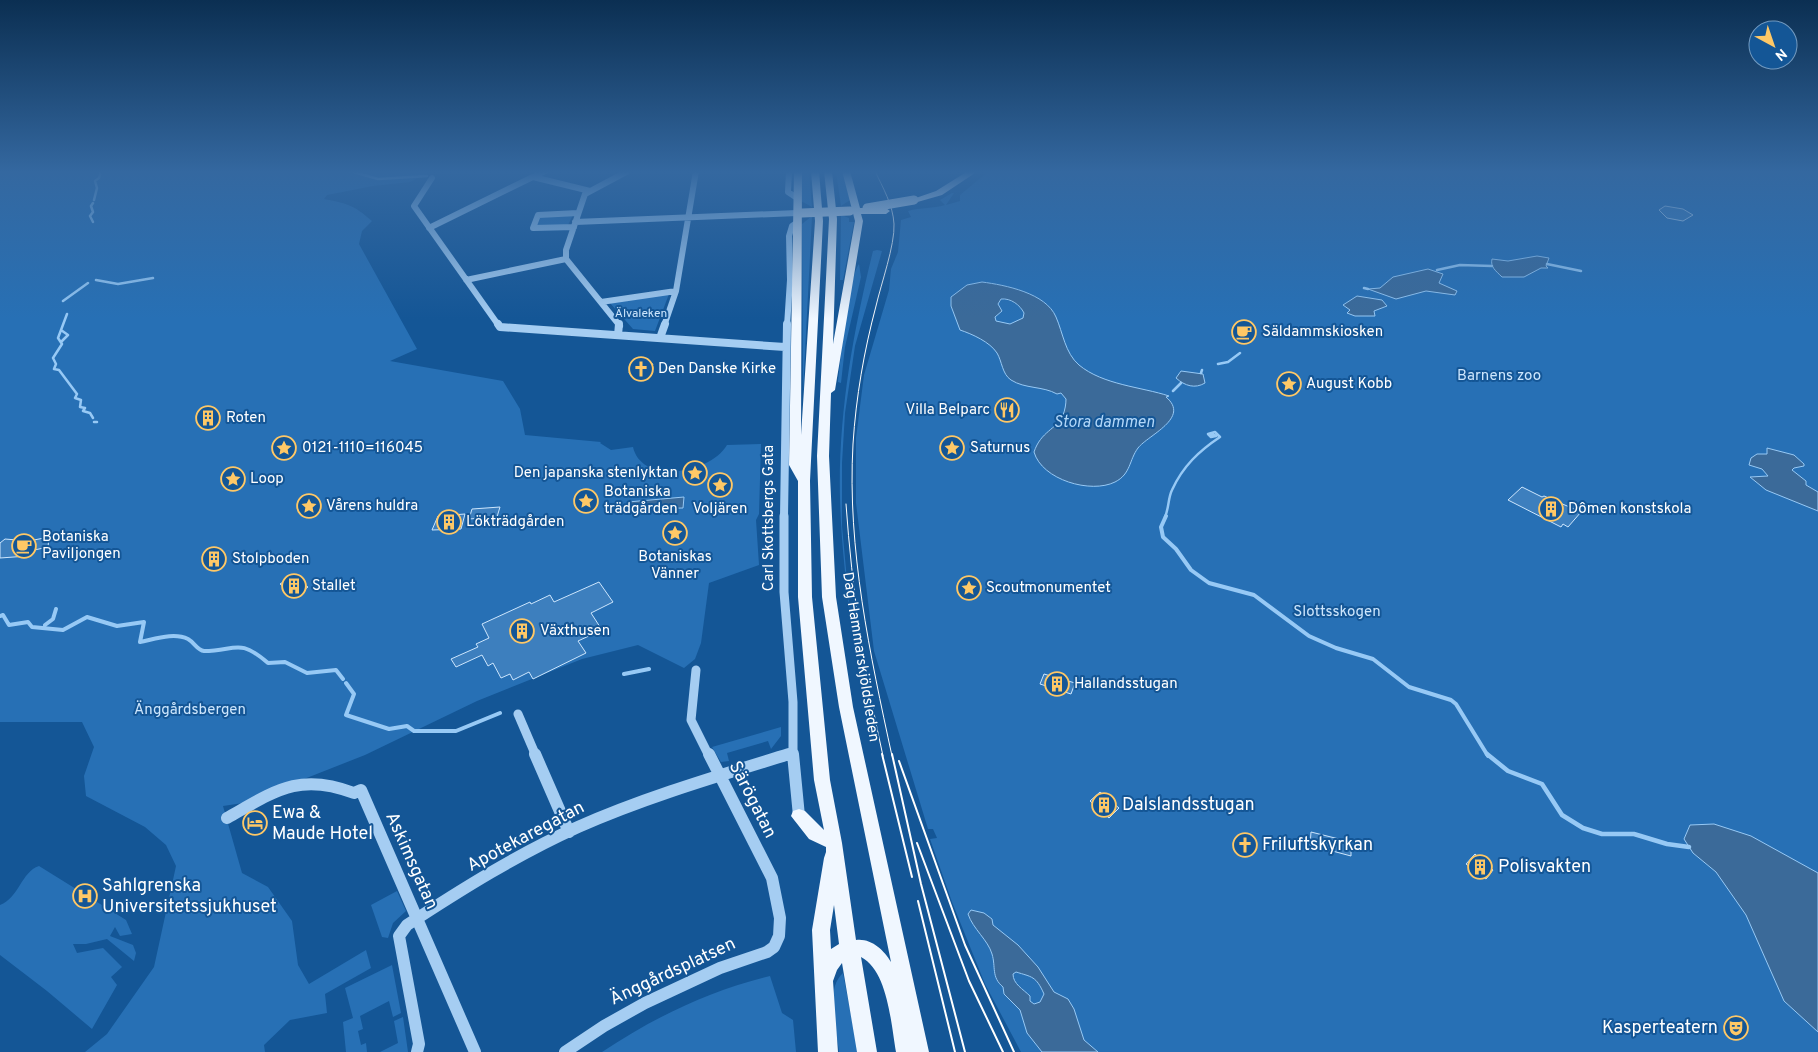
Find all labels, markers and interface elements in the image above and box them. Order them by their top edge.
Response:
north arrow [1748,20,1798,70]
text: N [1771,44,1790,64]
park label: Älvaleken [615,306,667,322]
cafe icon: Säldammskiosken [1231,319,1257,345]
place label: Säldammskiosken [1262,323,1383,342]
church icon: Den Danske Kirke [628,356,654,382]
place label: Den Danske Kirke [658,360,776,379]
park label: Barnens zoo [1457,367,1541,386]
place icon: August Kobb [1276,371,1302,397]
place label: August Kobb [1306,375,1392,394]
restaurant icon: Villa Belparc [994,397,1020,423]
place label: Villa Belparc [905,401,990,420]
building icon: Roten [195,405,221,431]
place label: Roten [226,409,266,428]
water label: Stora dammen [1054,413,1155,433]
place icon: 0121-1110=116045 [271,435,297,461]
place icon: Saturnus [939,435,965,461]
place label: 0121-1110=116045 [302,439,423,458]
place label: Saturnus [970,439,1030,458]
street label: Carl Skottsbergs Gata [760,445,779,591]
place icon: Den japanska stenlyktan [682,460,708,486]
place label: Den japanska stenlyktan [514,464,678,483]
place icon: Loop [220,466,246,492]
place label: Loop [250,470,284,489]
place icon: Voljären [707,472,733,498]
place label: Botaniska trädgården [604,483,678,519]
place icon: Botaniska trädgården [573,488,599,514]
place icon: Vårens huldra [296,493,322,519]
building icon: Dômen konstskola [1538,496,1564,522]
place label: Vårens huldra [326,497,418,516]
place label: Voljären [693,500,747,519]
place label: Dômen konstskola [1568,500,1691,519]
building icon: Lökträdgården [436,509,462,535]
place label: Lökträdgården [466,513,564,532]
place icon: Botaniskas Vänner [662,520,688,546]
place label: Botaniska Paviljongen [42,528,121,564]
cafe icon: Botaniska Paviljongen [11,533,37,559]
building icon: Stolpboden [201,546,227,572]
place label: Botaniskas Vänner [638,548,712,584]
place label: Stolpboden [232,550,310,569]
street label: Dag Hammarskjöldsleden [837,571,883,743]
building icon: Stallet [281,573,307,599]
place icon: Scoutmonumentet [956,575,982,601]
place label: Stallet [312,577,356,596]
place label: Scoutmonumentet [986,579,1111,598]
park label: Slottsskogen [1293,603,1381,622]
building icon: Växthusen [509,618,535,644]
place label: Växthusen [540,622,610,641]
building icon: Hallandsstugan [1044,671,1070,697]
place label: Hallandsstugan [1074,675,1178,694]
park label: Änggårdsbergen [134,700,246,720]
street label: Särögatan [723,758,781,842]
building icon: Dalslandsstugan [1091,792,1117,818]
place label: Dalslandsstugan [1122,794,1255,817]
street label: Apotekaregatan [463,796,589,878]
place label: Ewa & Maude Hotel [272,802,373,846]
street label: Askimsgatan [379,809,443,913]
hotel icon: Ewa & Maude Hotel [242,810,268,836]
church icon: Friluftskyrkan [1232,832,1258,858]
place label: Friluftskyrkan [1262,834,1373,857]
building icon: Polisvakten [1467,854,1493,880]
place label: Polisvakten [1498,856,1591,879]
place label: Sahlgrenska Universitetssjukhuset [102,875,277,919]
hospital icon: Sahlgrenska Universitetssjukhuset [72,883,98,909]
street label: Änggårdsplatsen [605,931,740,1011]
theatre icon: Kasperteatern [1723,1015,1749,1041]
place label: Kasperteatern [1602,1017,1718,1040]

